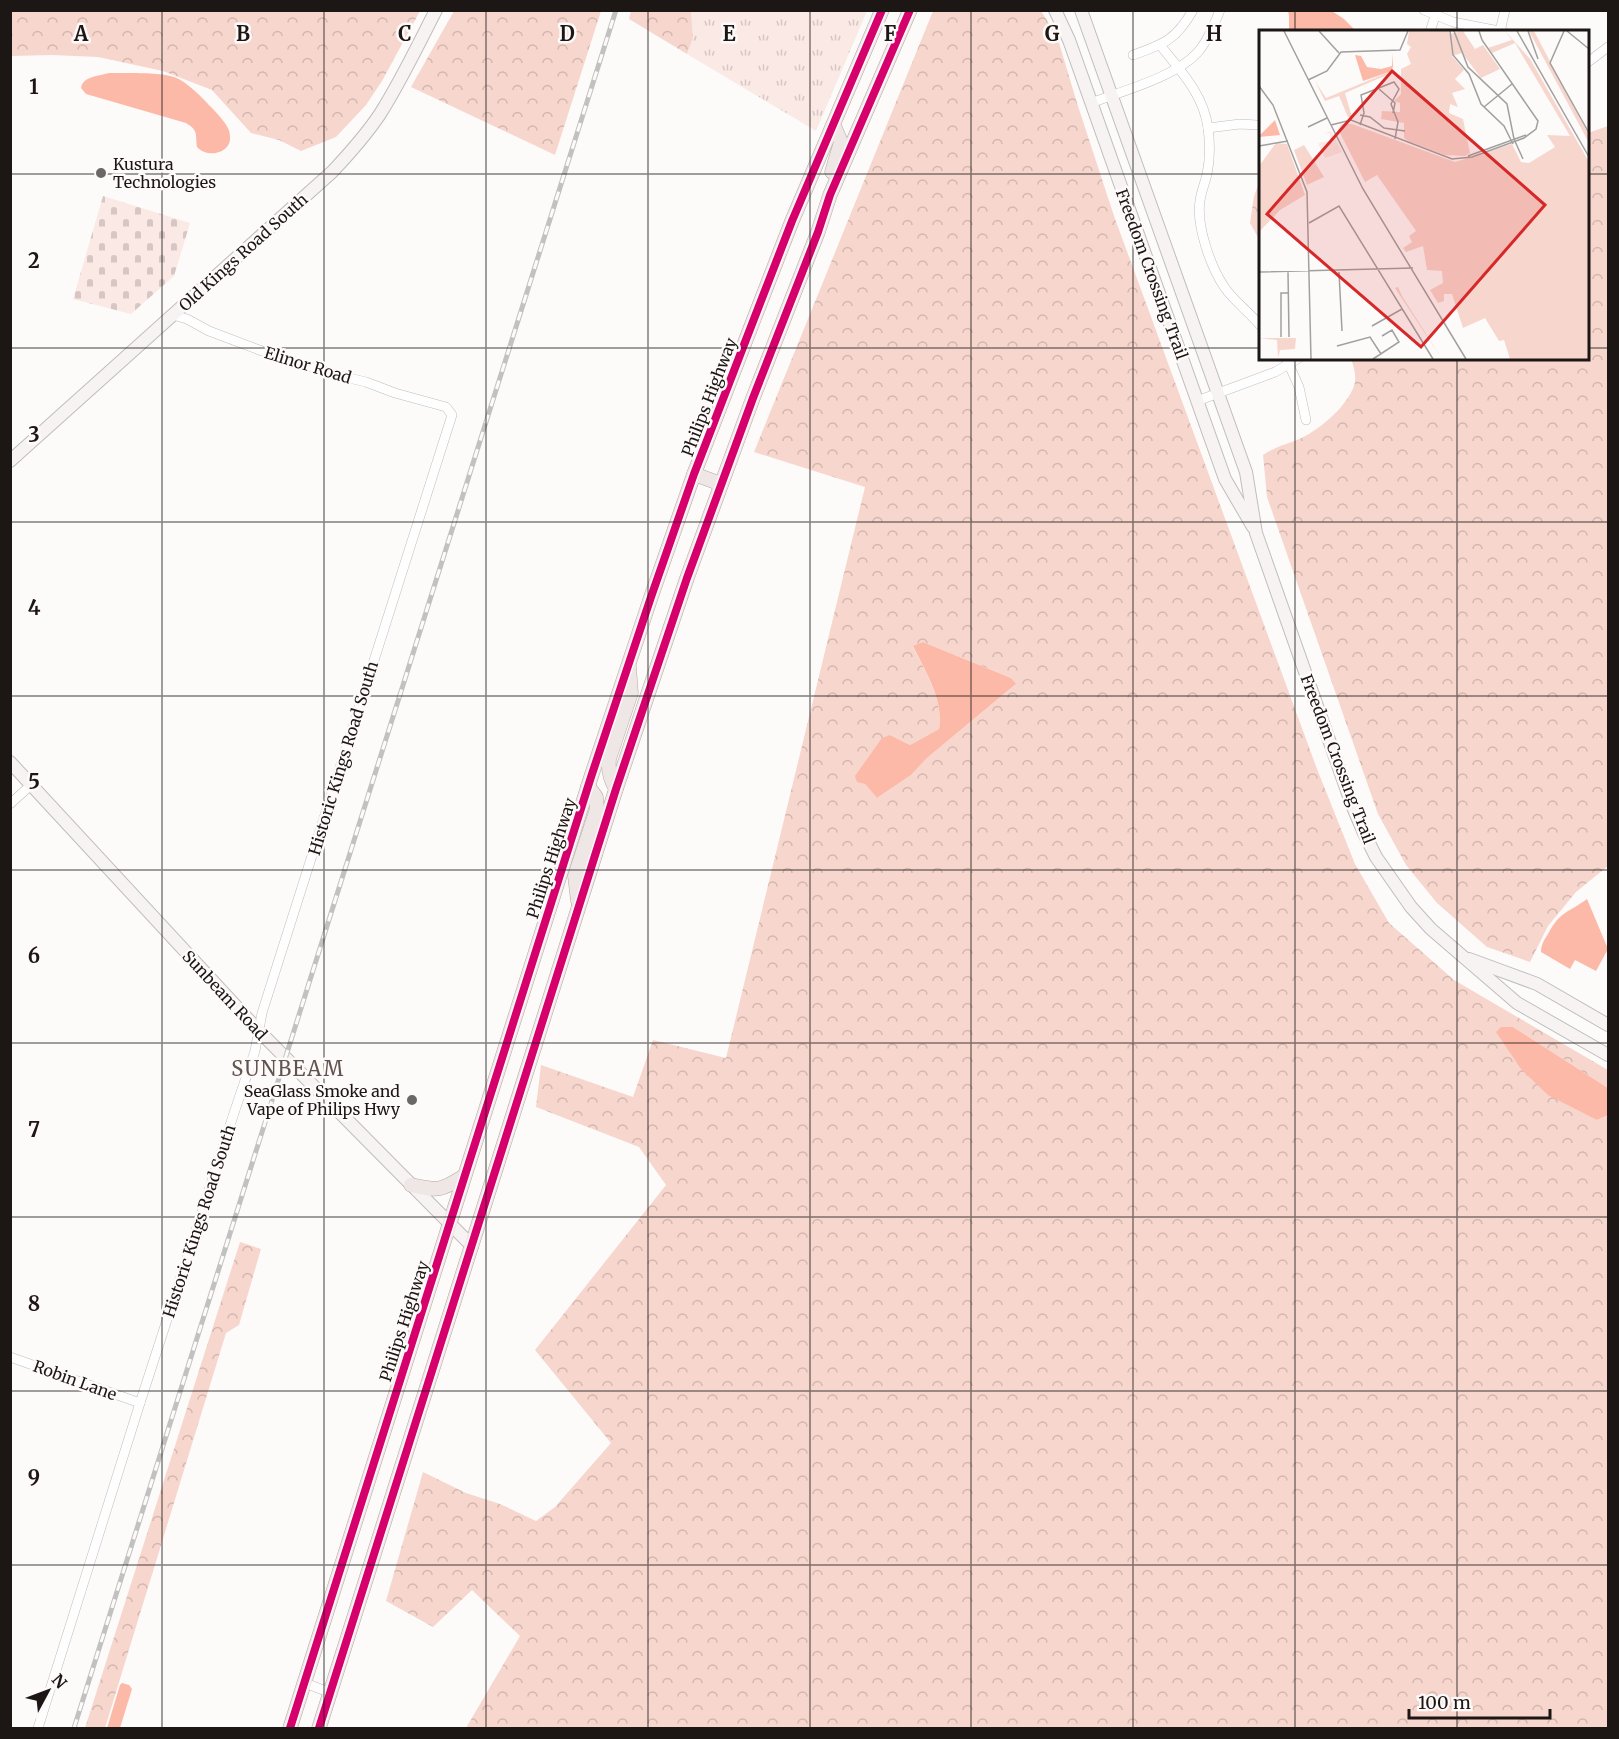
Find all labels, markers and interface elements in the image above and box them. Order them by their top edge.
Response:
text: A [73,21,89,46]
text: B [236,21,250,46]
text: C [398,21,412,46]
text: D [559,21,575,46]
text: E [722,21,736,46]
text: F [884,21,897,46]
text: G [1045,21,1060,46]
text: H [1206,21,1222,46]
inset map [1259,30,1589,360]
text: 1 [29,74,39,99]
place label: Kustura Technologies [113,154,216,192]
marker: Kustura Technologies [94,166,108,180]
street label: Freedom Crossing Trail [1112,186,1192,362]
street label: Old Kings Road South [174,189,312,315]
text: 2 [28,248,40,273]
street label: Philips Highway [677,334,741,459]
street label: Elinor Road [262,342,354,388]
text: 3 [28,422,40,447]
text: 4 [28,595,41,620]
street label: Historic Kings Road South [304,658,382,857]
street label: Freedom Crossing Trail [1296,671,1380,847]
text: 5 [28,769,40,794]
street label: Philips Highway [522,794,580,921]
text: 6 [28,943,40,968]
street label: Sunbeam Road [178,946,272,1044]
district label: SUNBEAM [231,1056,345,1081]
place label: SeaGlass Smoke and Vape of Philips Hwy [244,1081,401,1119]
marker: SeaGlass Smoke and Vape of Philips Hwy [405,1093,419,1107]
text: 7 [28,1117,40,1142]
street label: Historic Kings Road South [158,1122,240,1320]
street label: Philips Highway [375,1257,433,1384]
text: 8 [28,1291,40,1316]
street label: Robin Lane [31,1356,119,1404]
text: 9 [28,1465,40,1490]
north arrow [18,1661,78,1721]
text: N [48,1670,71,1693]
scale bar [1409,1682,1550,1720]
text: 100 m [1418,1691,1471,1714]

